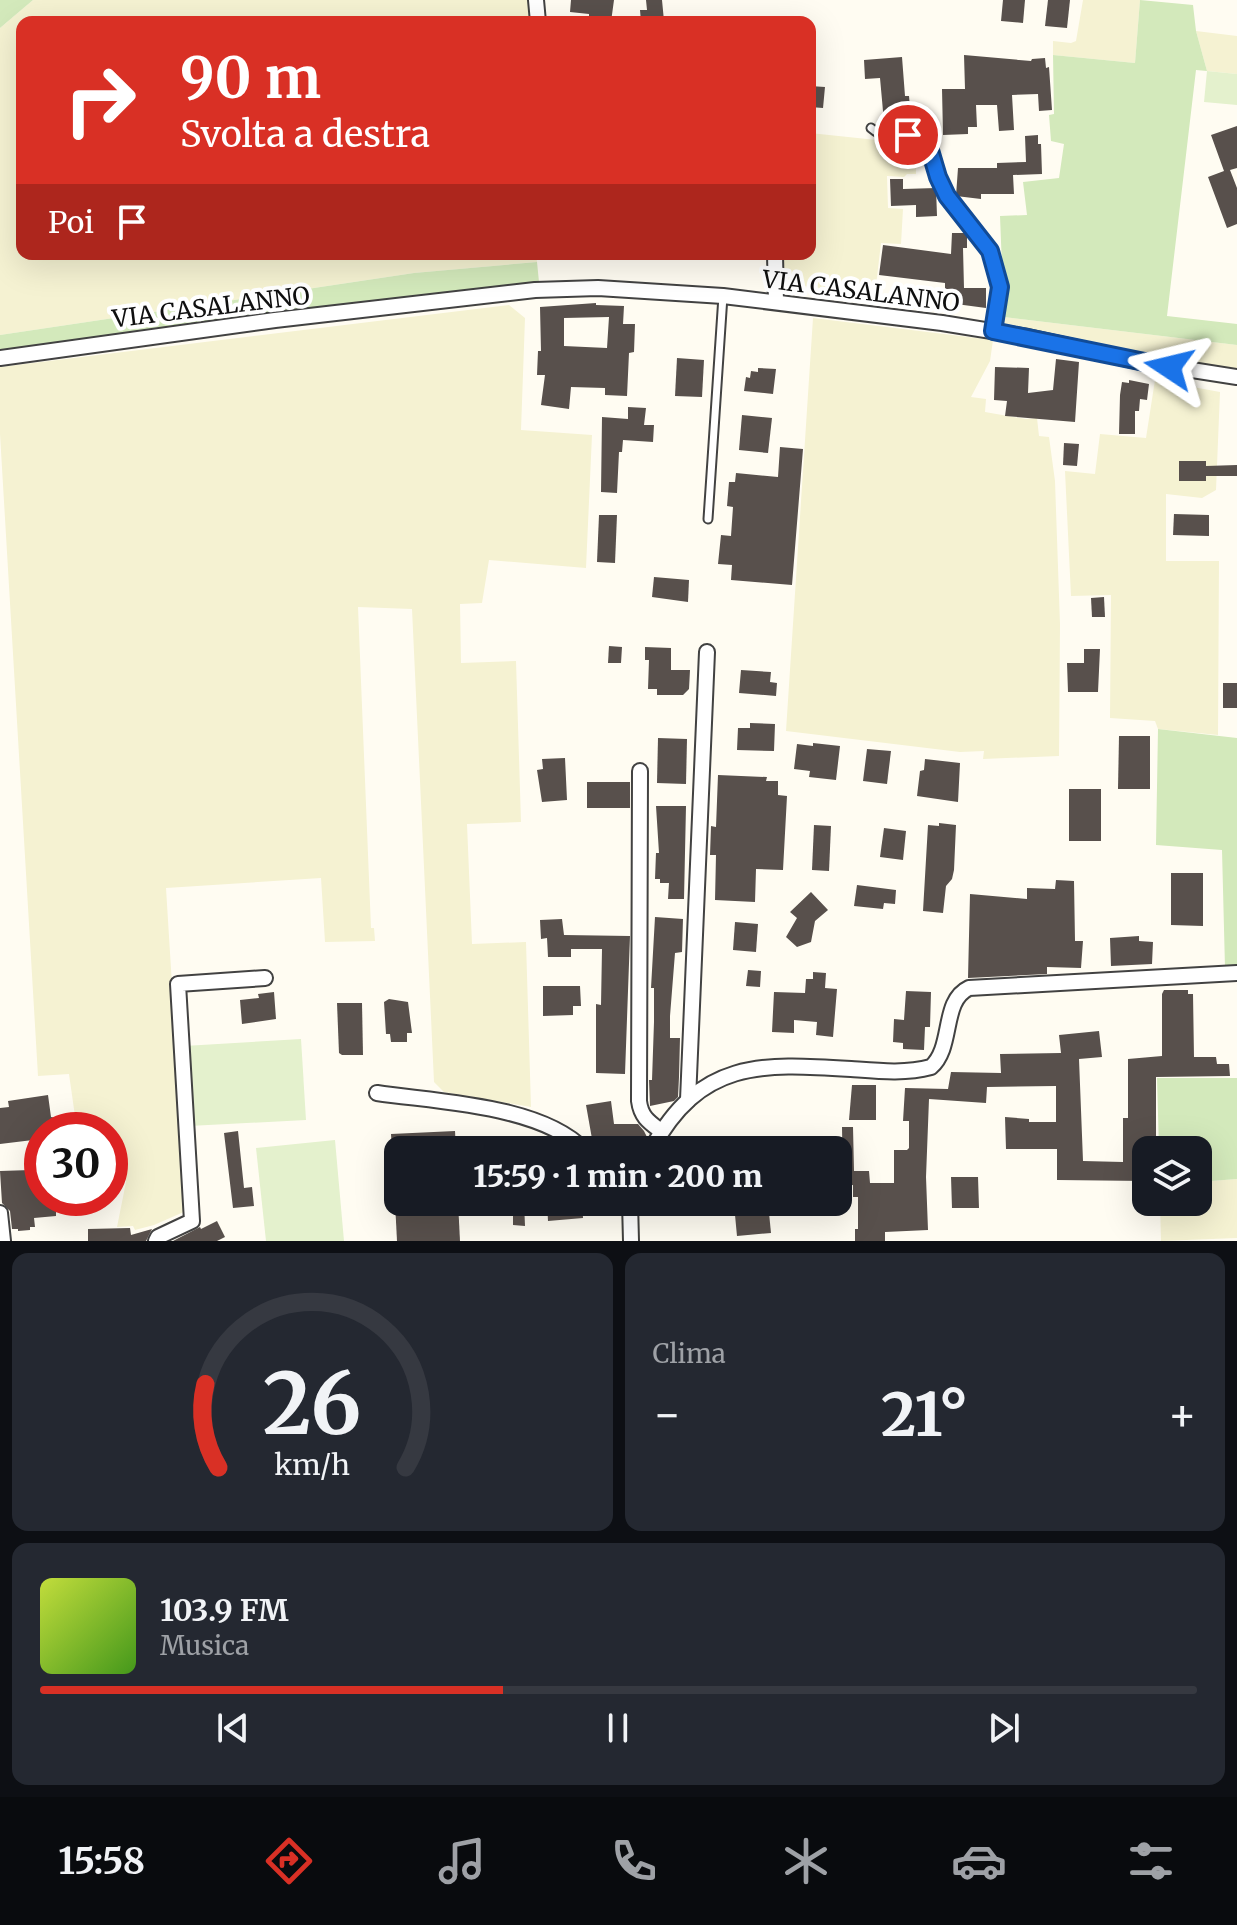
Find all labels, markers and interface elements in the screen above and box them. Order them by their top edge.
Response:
text: 90 m [180,43,321,113]
icon: right [48,48,152,152]
pin [874,101,942,169]
text: Svolta a destra [180,112,430,157]
icon: arrive [886,113,930,157]
icon: arrive [110,200,154,244]
text: Poi [48,203,94,241]
street label: VIA CASALANNO [760,263,961,318]
street label: VIA CASALANNO [110,280,311,335]
position arrow [1127,325,1211,409]
speed limit sign: 30 [24,1112,128,1216]
map controls [1132,1136,1212,1216]
button: layers [1132,1136,1212,1216]
text: 15:59 · 1 min · 200 m [473,1157,763,1195]
text: Clima [653,1337,726,1370]
text: 26 [263,1352,362,1457]
text: 21° [881,1377,969,1452]
text: − [653,1387,682,1442]
text: + [1168,1387,1197,1442]
text: km/h [274,1447,350,1483]
text: 103.9 FM [160,1591,289,1629]
text: Musica [160,1629,249,1662]
icon: previous [211,1706,255,1750]
icon: pause [596,1706,640,1750]
icon: next [982,1706,1026,1750]
icon: directions [261,1833,317,1889]
icon: music [434,1833,490,1889]
icon: phone [606,1833,662,1889]
icon: climate [778,1833,834,1889]
icon: car [951,1833,1007,1889]
icon: filters [1123,1833,1179,1889]
text: 15:58 [58,1839,145,1884]

